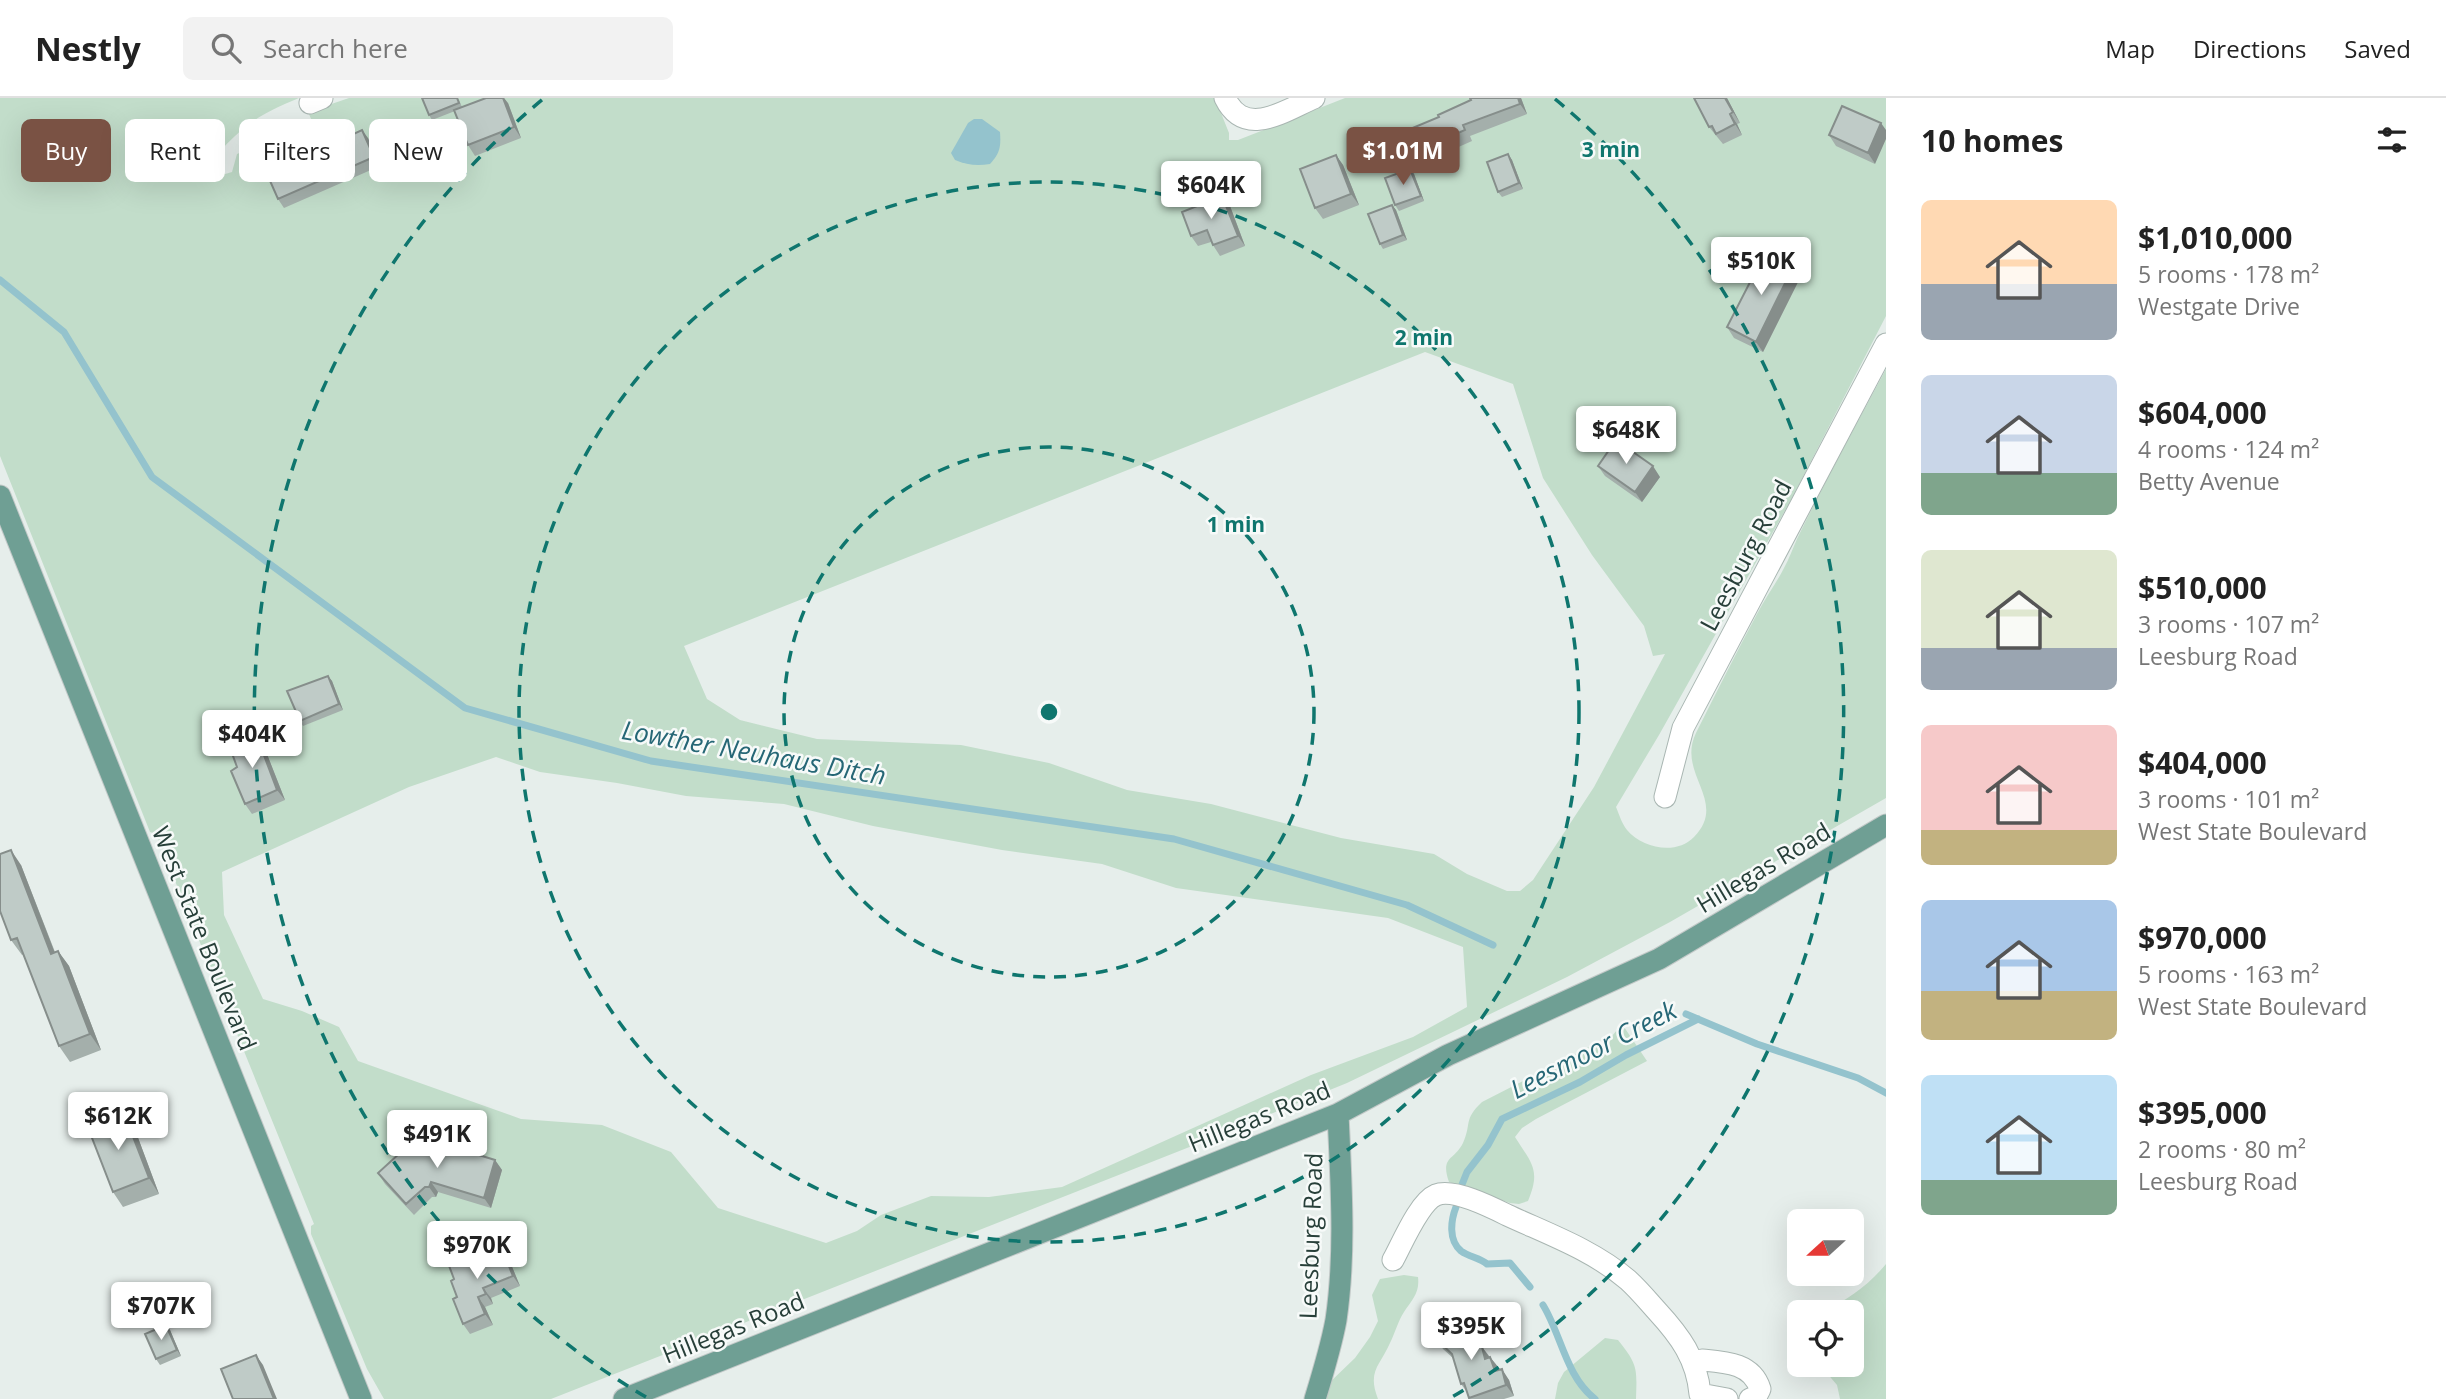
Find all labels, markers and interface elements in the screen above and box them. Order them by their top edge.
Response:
search box [183,17,673,80]
text: Nestly [35,26,141,71]
icon: search [207,29,245,67]
text: Search here [263,30,408,66]
text: Map [2105,32,2155,65]
text: Directions [2193,32,2306,65]
text: Saved [2344,32,2411,65]
chip: Buy [21,119,111,182]
chip: Rent [125,119,225,182]
chip: Filters [239,119,355,182]
chip: New [369,119,467,182]
text: 10 homes [1921,120,2064,161]
icon: filters [2373,121,2411,159]
pin: $1.01M [1346,127,1460,187]
text: $1.01M [1363,134,1443,166]
text: 3 min [1582,135,1640,163]
pin: $604K [1162,162,1260,221]
text: $604K [1177,168,1245,200]
text: $1,010,000 [2138,217,2292,258]
icon: home [1977,228,2061,312]
pin: $510K [1712,238,1810,297]
text: $510K [1727,244,1795,276]
text: 5 rooms · 178 m² [2138,258,2319,290]
text: Westgate Drive [2138,290,2300,322]
text: 2 min [1395,323,1453,351]
text: $604,000 [2138,392,2267,433]
icon: home [1977,403,2061,487]
pin: $648K [1577,406,1675,466]
text: $648K [1592,413,1660,445]
text: 4 rooms · 124 m² [2138,433,2319,465]
text: Betty Avenue [2138,465,2280,497]
street label: Leesburg Road [1691,474,1799,636]
text: 1 min [1207,510,1265,538]
text: $510,000 [2138,567,2267,608]
icon: home [1977,578,2061,662]
text: 3 rooms · 107 m² [2138,608,2319,640]
text: Leesburg Road [2138,640,2298,672]
centre of rings [1037,700,1061,724]
pin: $404K [203,710,301,770]
water label: Lowther Neuhaus Ditch [619,711,889,793]
text: $404K [218,717,286,749]
text: $404,000 [2138,742,2267,783]
icon: home [1977,753,2061,837]
text: 3 rooms · 101 m² [2138,783,2319,815]
street label: Hillegas Road [1690,814,1836,920]
text: West State Boulevard [2138,815,2367,847]
street label: West State Boulevard [145,821,265,1055]
text: $970,000 [2138,917,2267,958]
icon: home [1977,928,2061,1012]
text: 5 rooms · 163 m² [2138,958,2319,990]
text: West State Boulevard [2138,990,2367,1022]
water label: Leesmoor Creek [1503,991,1684,1107]
street label: Hillegas Road [1183,1072,1335,1160]
text: $395,000 [2138,1092,2267,1133]
pin: $612K [69,1093,167,1152]
text: $612K [84,1099,152,1131]
icon: home [1977,1103,2061,1187]
pin: $491K [388,1110,486,1170]
text: $491K [403,1117,471,1149]
text: 2 rooms · 80 m² [2138,1133,2306,1165]
street label: Leesburg Road [1291,1152,1329,1320]
text: Leesburg Road [2138,1165,2298,1197]
north arrow [1787,1209,1864,1286]
map controls [1787,1209,1864,1377]
pin: $970K [428,1222,526,1281]
text: $970K [443,1228,511,1260]
pin: $707K [112,1282,210,1342]
street label: Hillegas Road [657,1283,809,1371]
text: $707K [127,1289,195,1321]
button: locate [1787,1300,1864,1377]
pin: $395K [1422,1302,1520,1362]
text: $395K [1437,1309,1505,1341]

